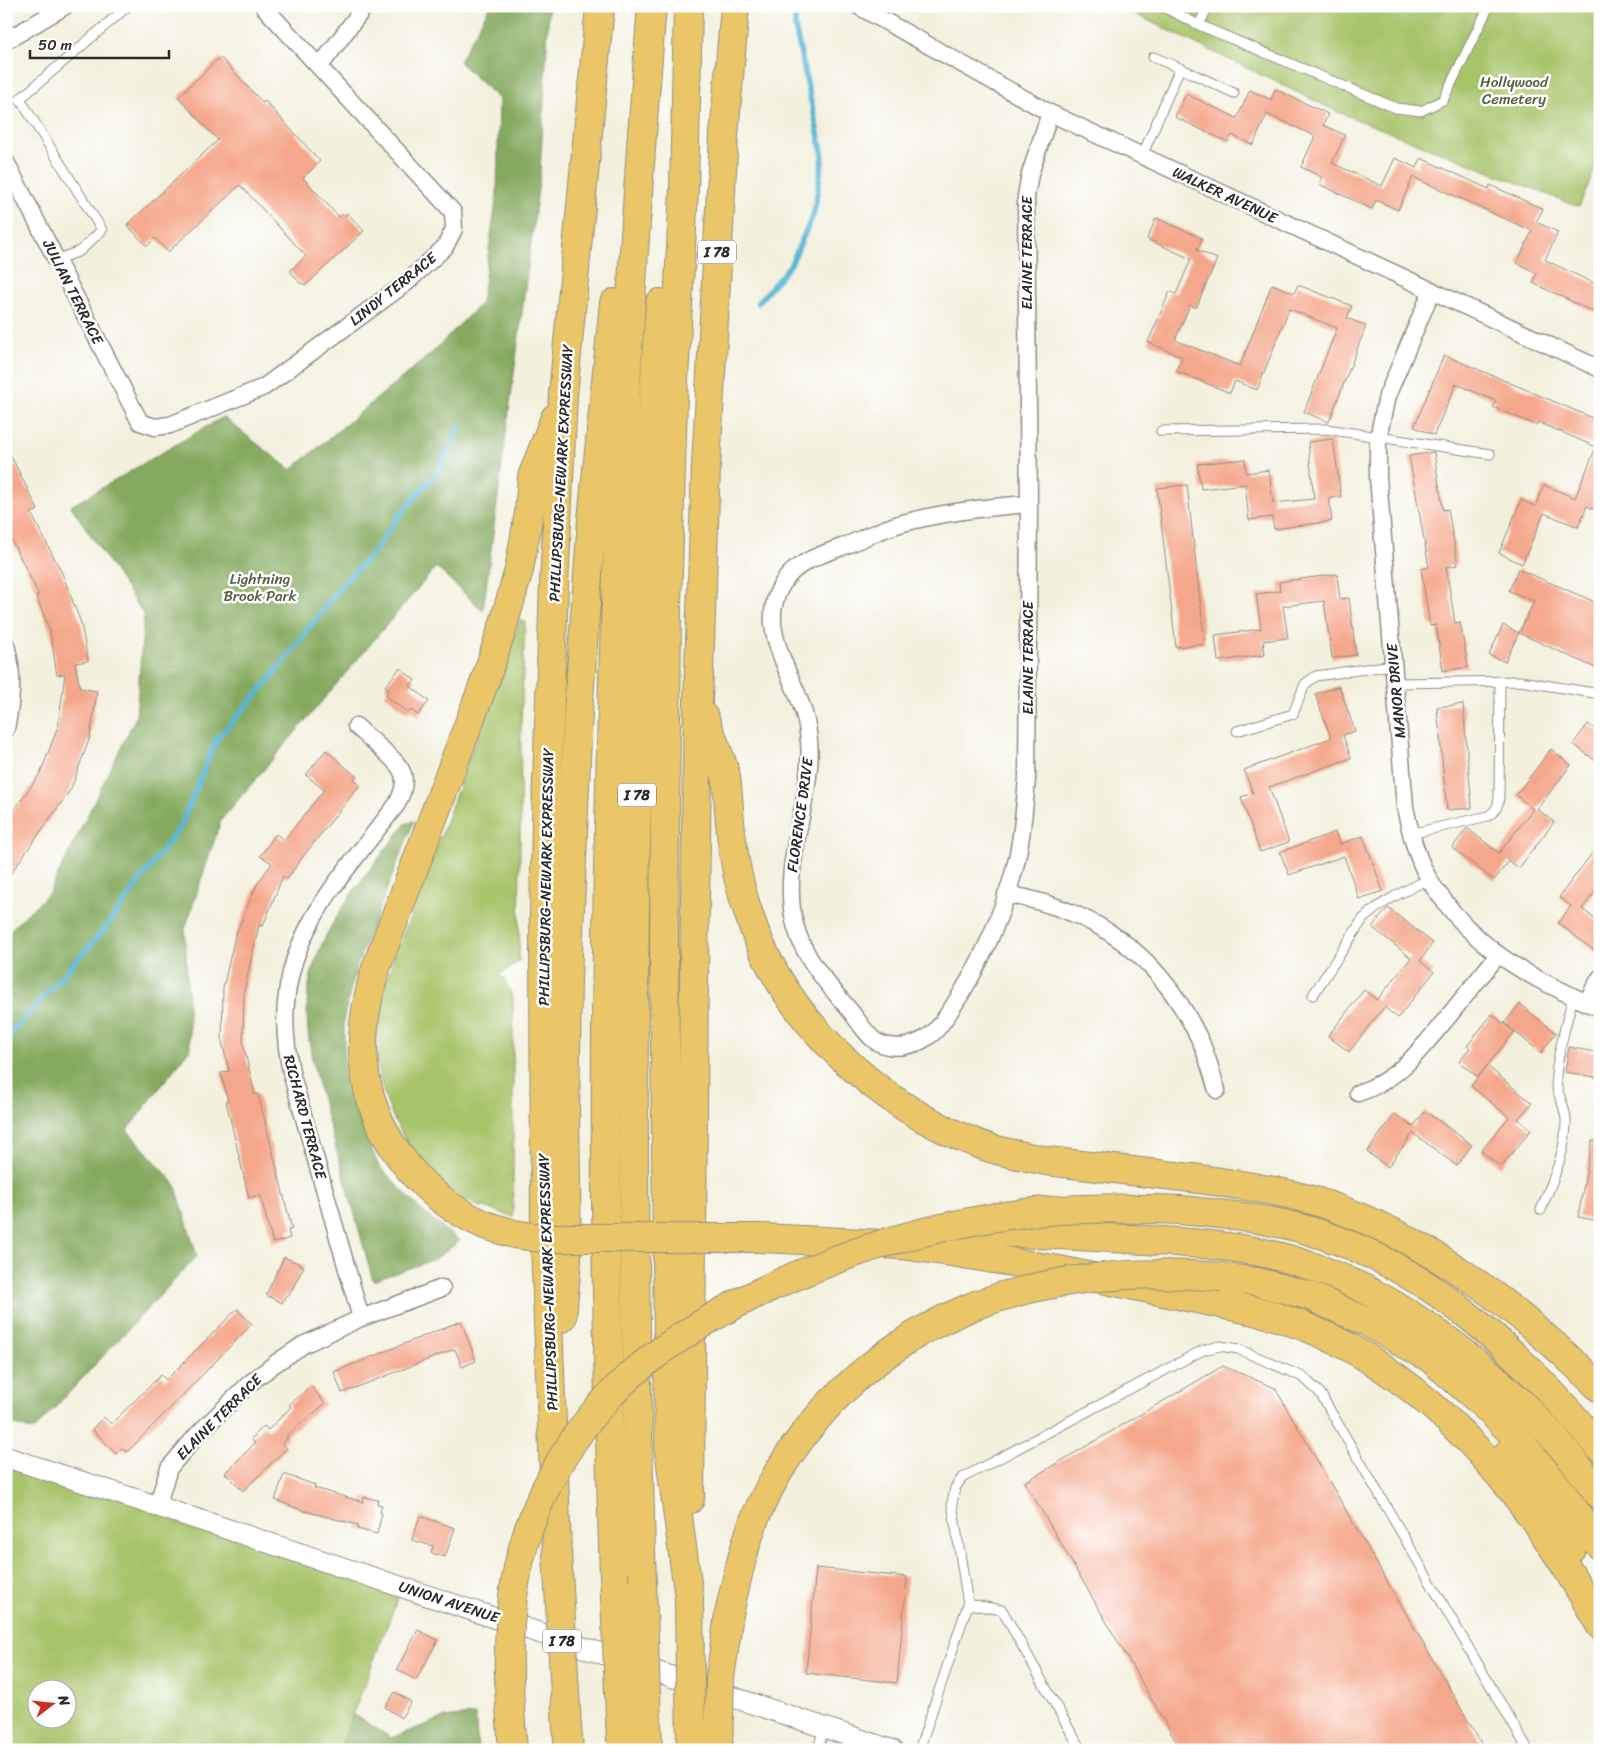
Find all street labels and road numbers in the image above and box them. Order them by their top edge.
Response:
street label: WALKER AVENUE [1168,159,1283,231]
street label: ELAINE TERRACE [1014,195,1040,310]
street label: JULIAN TERRACE [35,234,111,351]
road number: I 78 [698,240,736,264]
street label: LINDY TERRACE [343,244,444,333]
street label: PHILLIPSBURG-NEWARK EXPRESSWAY [541,343,581,602]
street label: ELAINE TERRACE [1015,600,1041,715]
street label: MANOR DRIVE [1379,641,1413,740]
street label: PHILLIPSBURG-NEWARK EXPRESSWAY [531,747,561,1006]
street label: FLORENCE DRIVE [779,754,821,874]
road number: I 78 [618,784,656,806]
street label: RICHARD TERRACE [276,1052,335,1184]
street label: PHILLIPSBURG-NEWARK EXPRESSWAY [530,1152,565,1411]
street label: ELAINE TERRACE [170,1367,269,1466]
street label: UNION AVENUE [395,1574,504,1631]
road number: I 78 [543,1630,581,1652]

